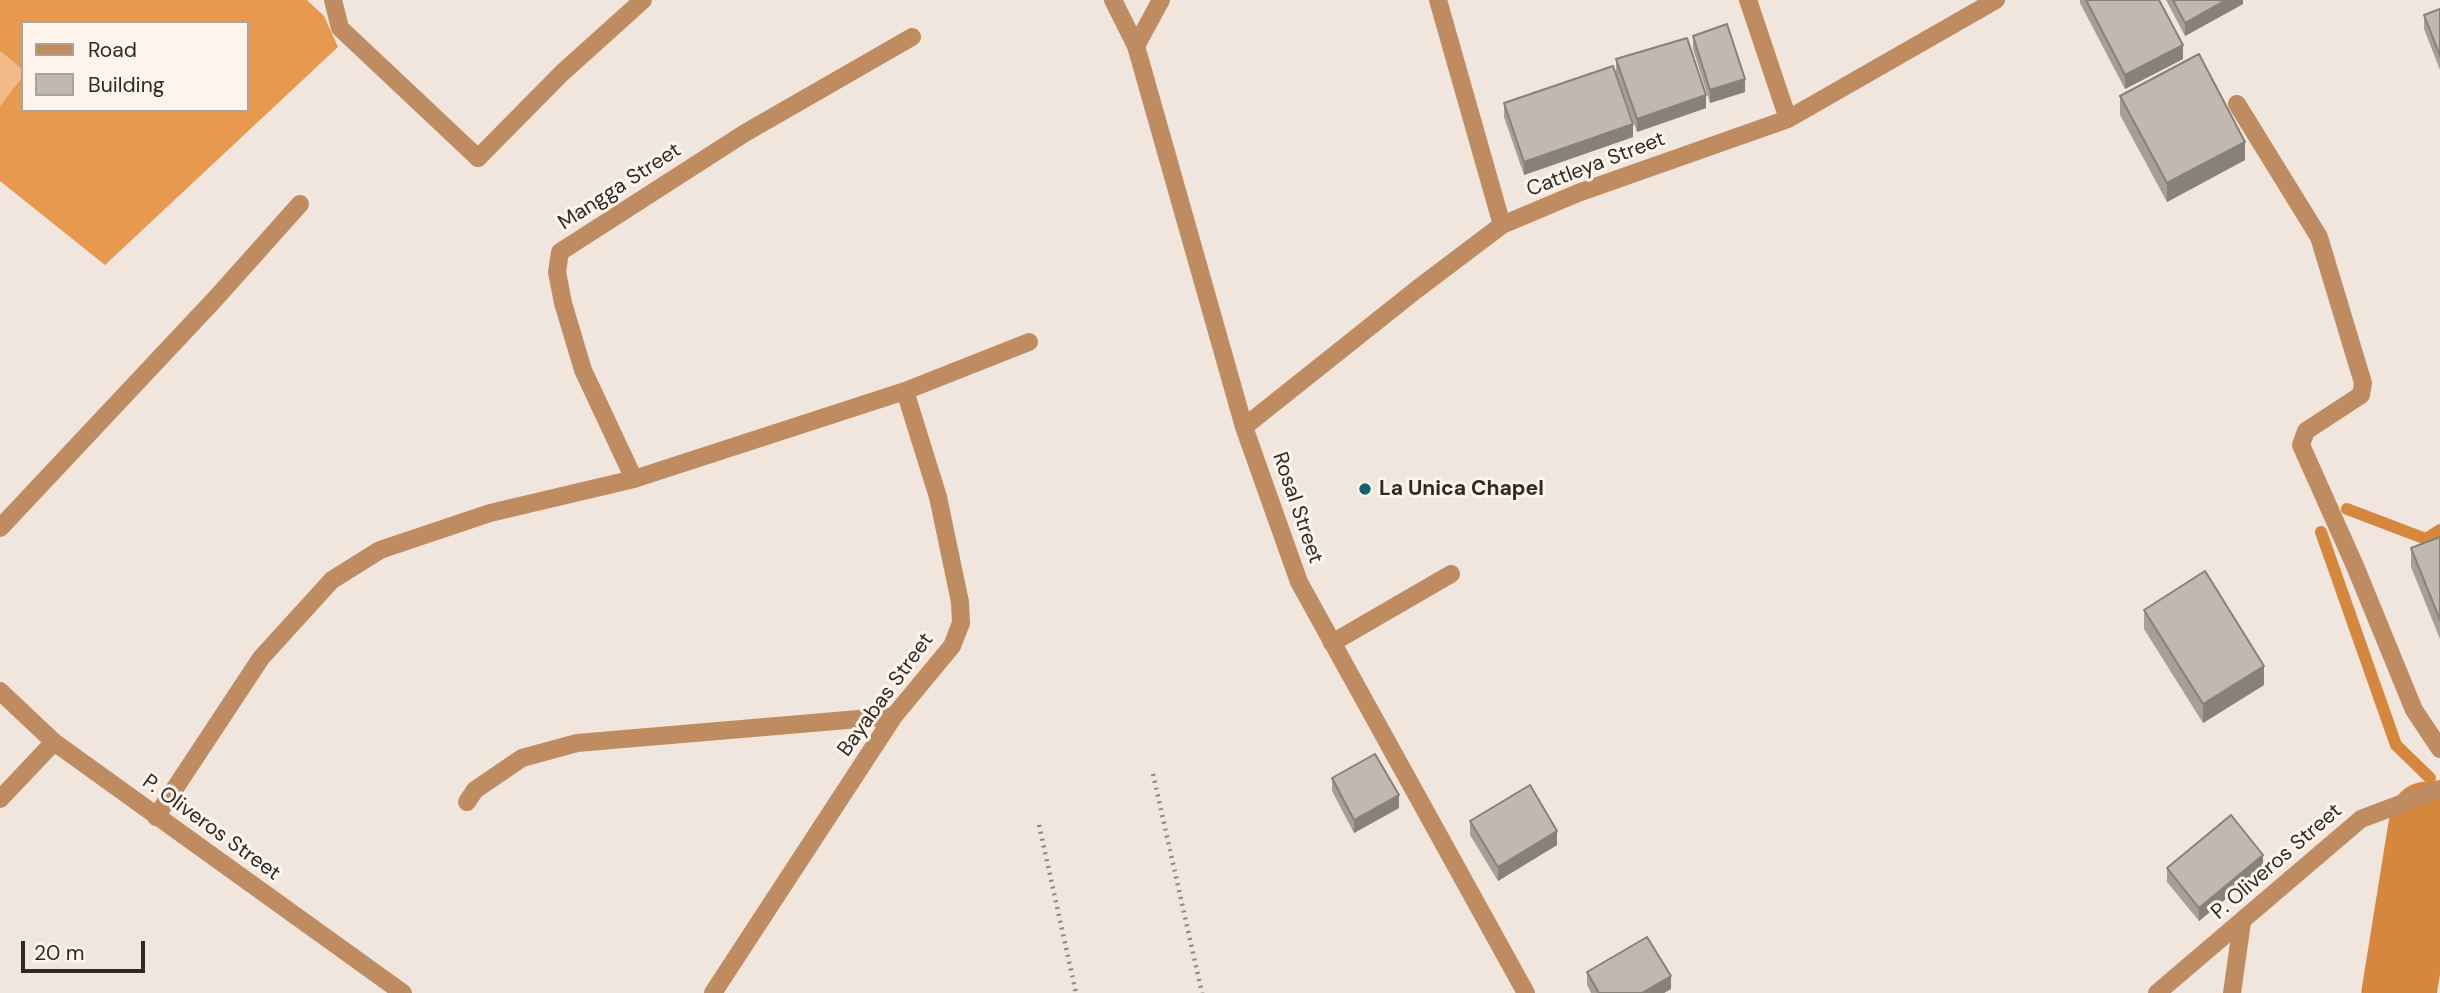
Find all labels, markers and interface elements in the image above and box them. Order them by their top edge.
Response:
legend [21,21,248,112]
text: Road [88,36,137,64]
text: Building [88,71,164,99]
street label: Cattleya Street [1523,127,1669,203]
street label: Mangga Street [554,138,686,236]
street label: Rosal Street [1266,449,1328,567]
place label: La Unica Chapel [1379,476,1544,502]
marker: La Unica Chapel [1357,481,1373,497]
street label: Bayabas Street [833,628,939,762]
street label: P. Oliveros Street [137,770,285,886]
street label: P. Oliveros Street [2207,799,2347,925]
scale bar [24,926,149,970]
text: 20 m [34,939,85,967]

